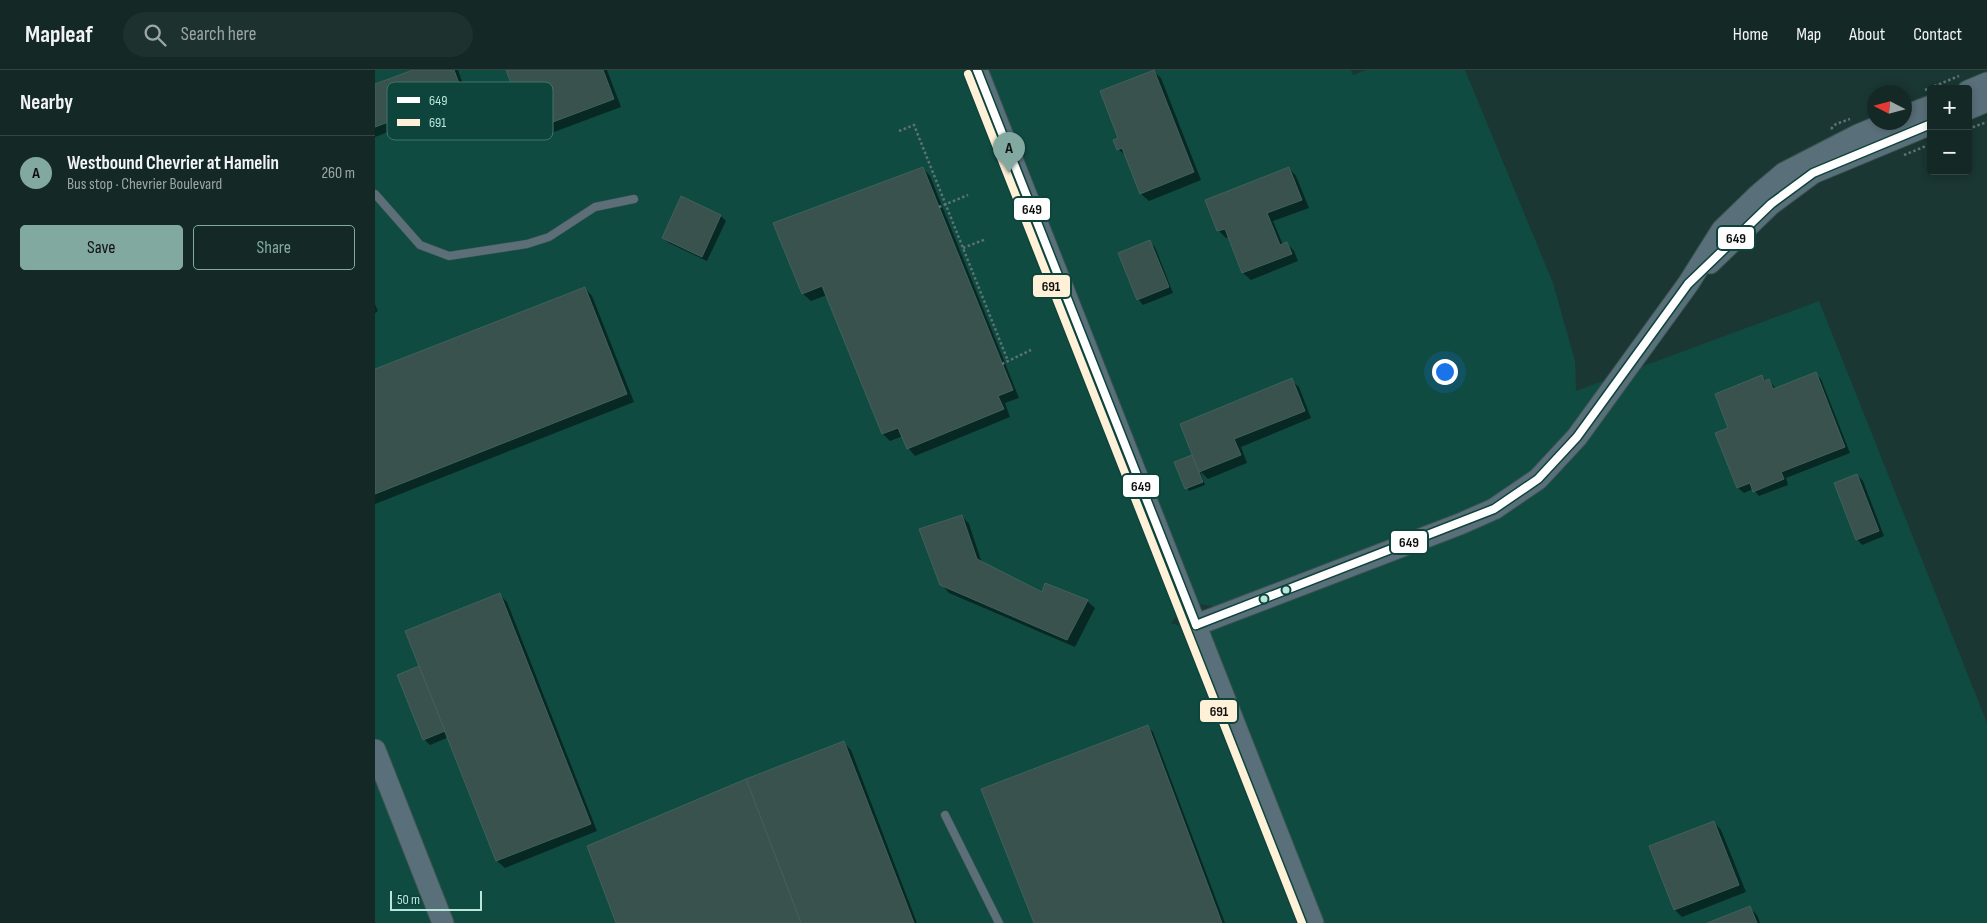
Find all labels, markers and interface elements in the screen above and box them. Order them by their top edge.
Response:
search box [123,12,473,57]
text: Mapleaf [25,20,93,49]
icon: search [141,21,169,49]
text: Search here [181,23,256,46]
text: Home [1733,24,1768,45]
text: Map [1796,24,1821,45]
text: About [1849,24,1885,45]
text: Contact [1913,24,1962,45]
legend [387,82,553,140]
north arrow [1867,85,1912,130]
map controls [1927,85,1972,175]
button: + [1927,85,1972,130]
text: Nearby [20,90,73,115]
text: 649 [429,92,447,109]
text: 691 [429,114,446,131]
button: − [1927,130,1972,175]
pin: A [993,132,1025,173]
text: Westbound Chevrier at Hamelin [67,152,279,175]
text: A [32,164,40,183]
text: 260 m [321,164,355,183]
text: Bus stop · Chevrier Boulevard [67,175,222,194]
line badge: 649 [1013,197,1051,221]
text: 649 [1022,201,1042,218]
button: Save [20,225,183,270]
button: Share [193,225,355,270]
line badge: 649 [1717,226,1755,250]
text: 649 [1726,230,1746,247]
line badge: 691 [1032,274,1071,298]
text: 691 [1042,278,1061,295]
your location [1432,359,1458,385]
line badge: 649 [1122,474,1160,498]
text: 649 [1131,478,1151,495]
line badge: 649 [1390,530,1428,554]
text: 649 [1399,534,1419,551]
unlabelled marker [1281,585,1291,595]
unlabelled marker [1259,594,1269,604]
line badge: 691 [1199,699,1238,723]
text: 691 [1210,703,1229,720]
scale bar [390,888,483,911]
text: 50 m [397,891,420,908]

